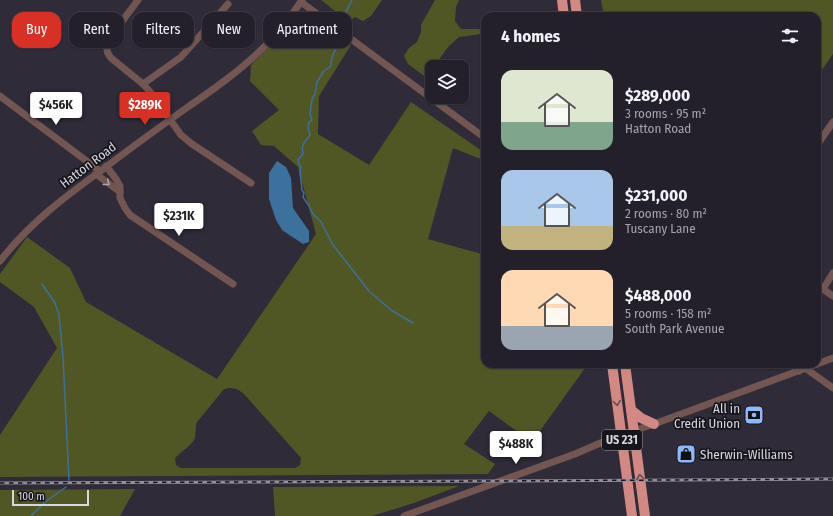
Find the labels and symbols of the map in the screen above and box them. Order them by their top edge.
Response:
pin: $456K [28,92,84,126]
pin: $289K [117,92,173,126]
street label: Hatton Road [57,139,119,191]
one-way arrow [103,179,110,186]
pin: $231K [151,203,207,237]
one-way arrow [612,400,621,406]
place label: All in Credit Union [674,401,740,431]
bank icon: All in Credit Union [743,404,765,426]
road number: US 231 [602,430,642,450]
pin: $488K [488,431,544,465]
shop icon: Sherwin-Williams [675,443,697,465]
place label: Sherwin-Williams [700,447,793,462]
one-way arrow [636,474,645,480]
scale bar [12,488,89,507]

